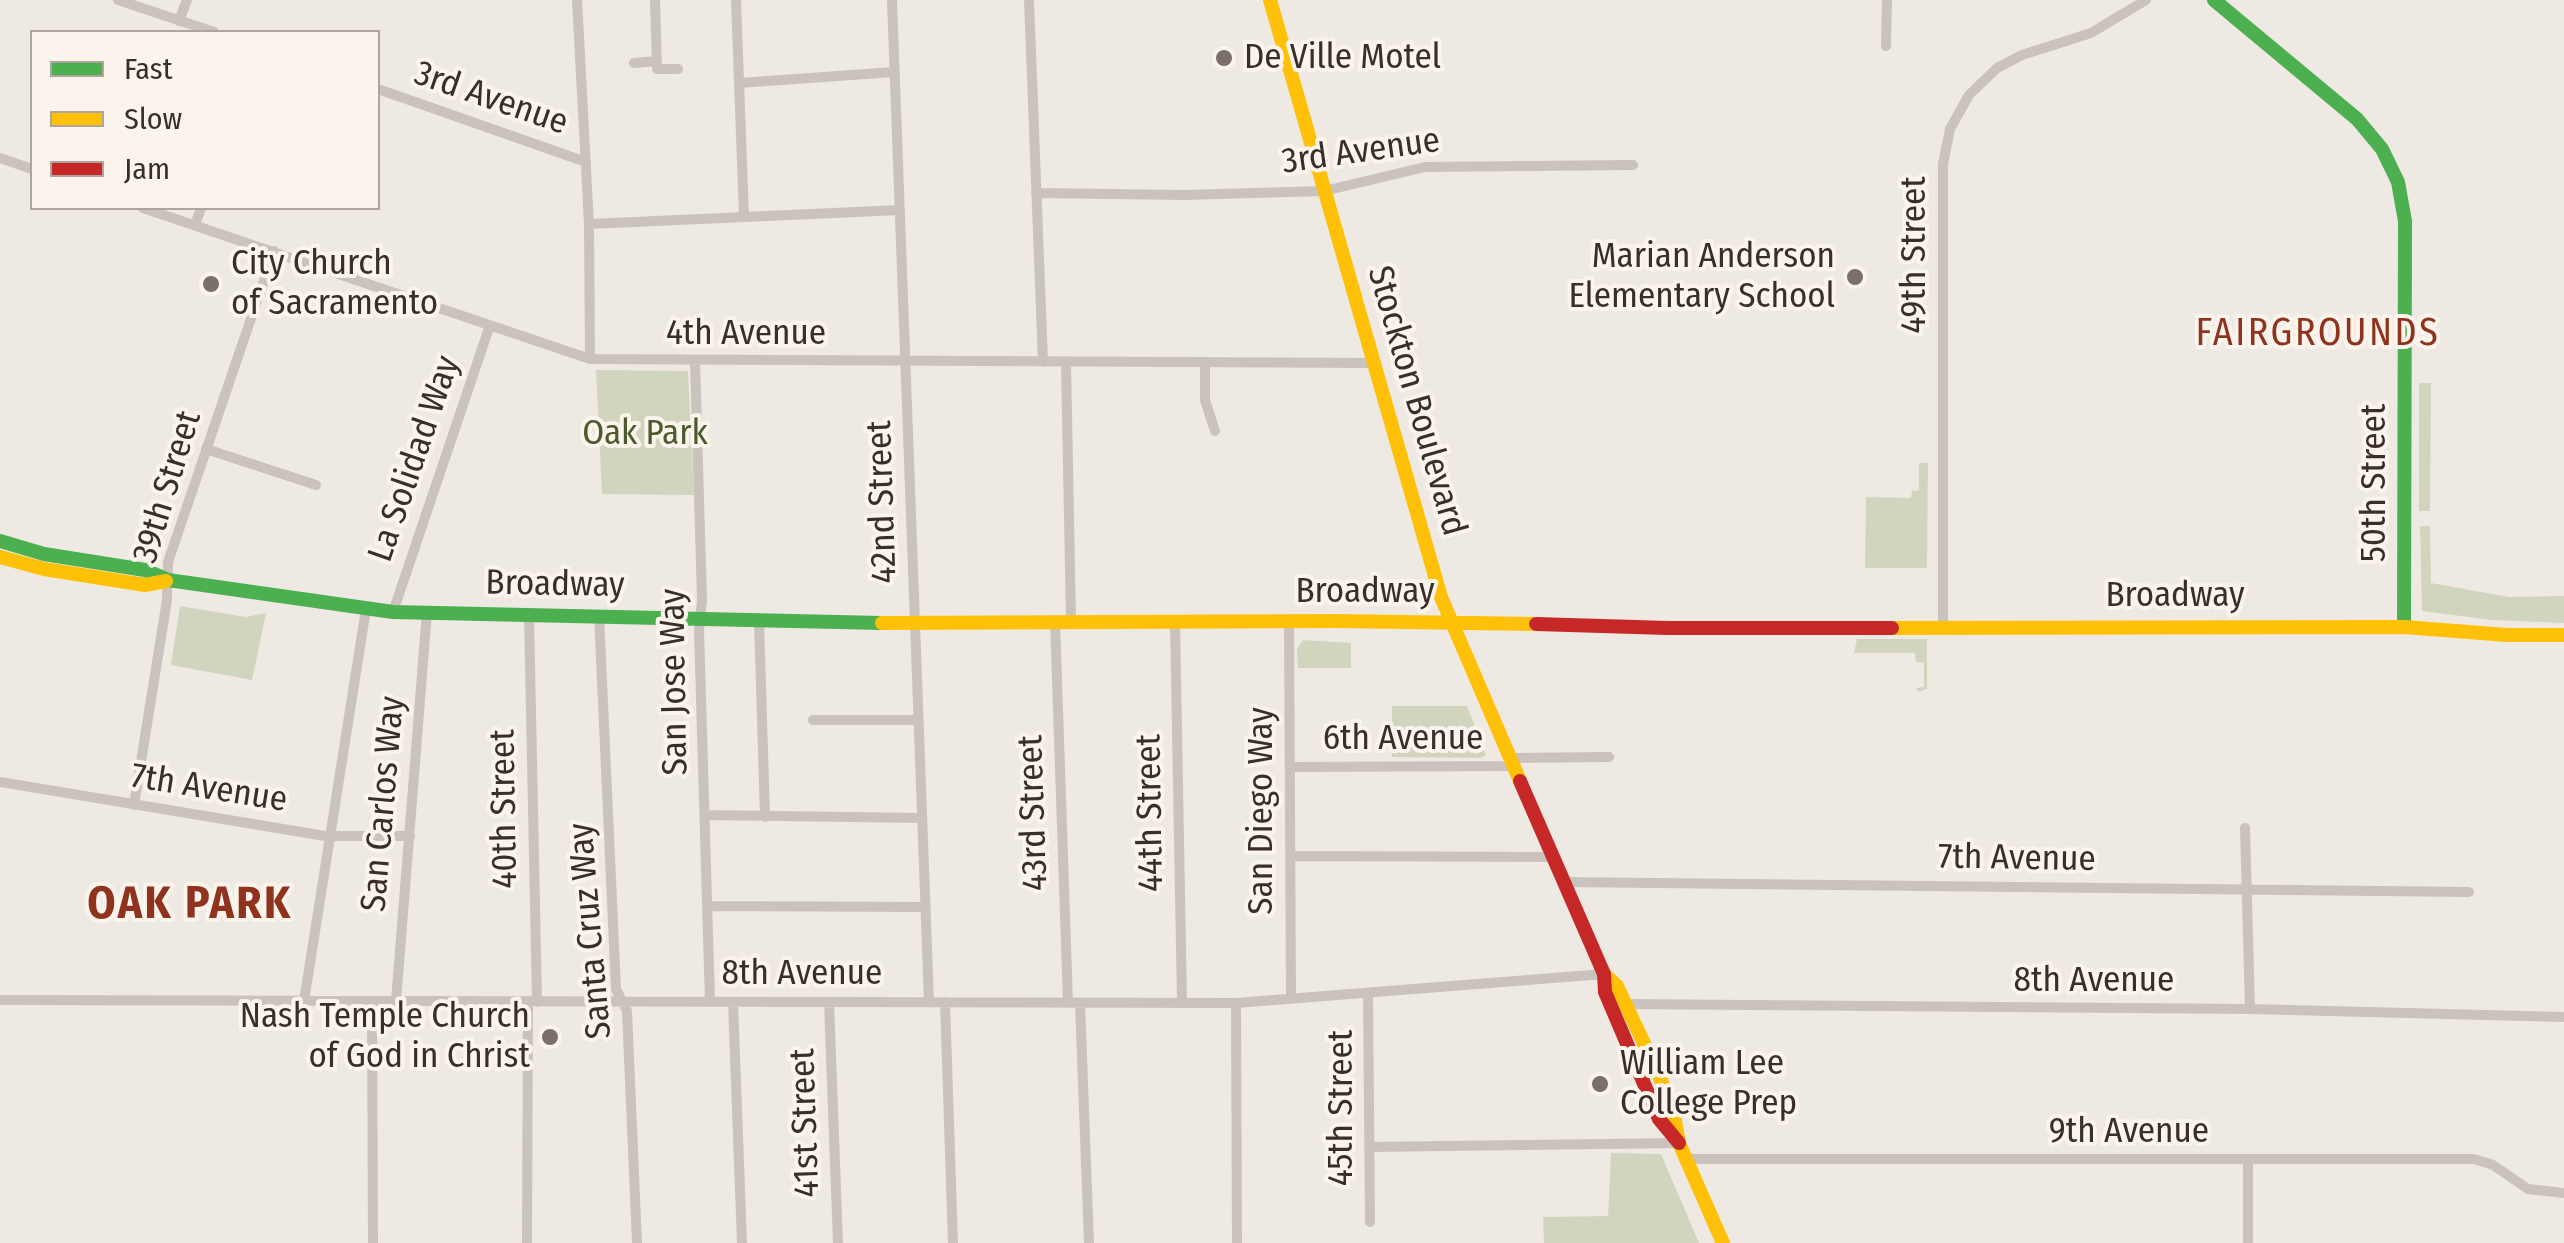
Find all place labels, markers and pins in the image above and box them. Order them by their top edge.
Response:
place label: De Ville Motel [1244,37,1441,79]
marker: De Ville Motel [1213,47,1235,69]
place label: Marian Anderson Elementary School [1569,236,1835,318]
place label: City Church of Sacramento [231,243,438,325]
marker: Marian Anderson Elementary School [1844,266,1866,288]
marker: City Church of Sacramento [200,273,222,295]
place label: Nash Temple Church of God in Christ [240,996,530,1078]
marker: Nash Temple Church of God in Christ [539,1026,561,1048]
place label: William Lee College Prep [1620,1043,1797,1125]
marker: William Lee College Prep [1589,1073,1611,1095]

